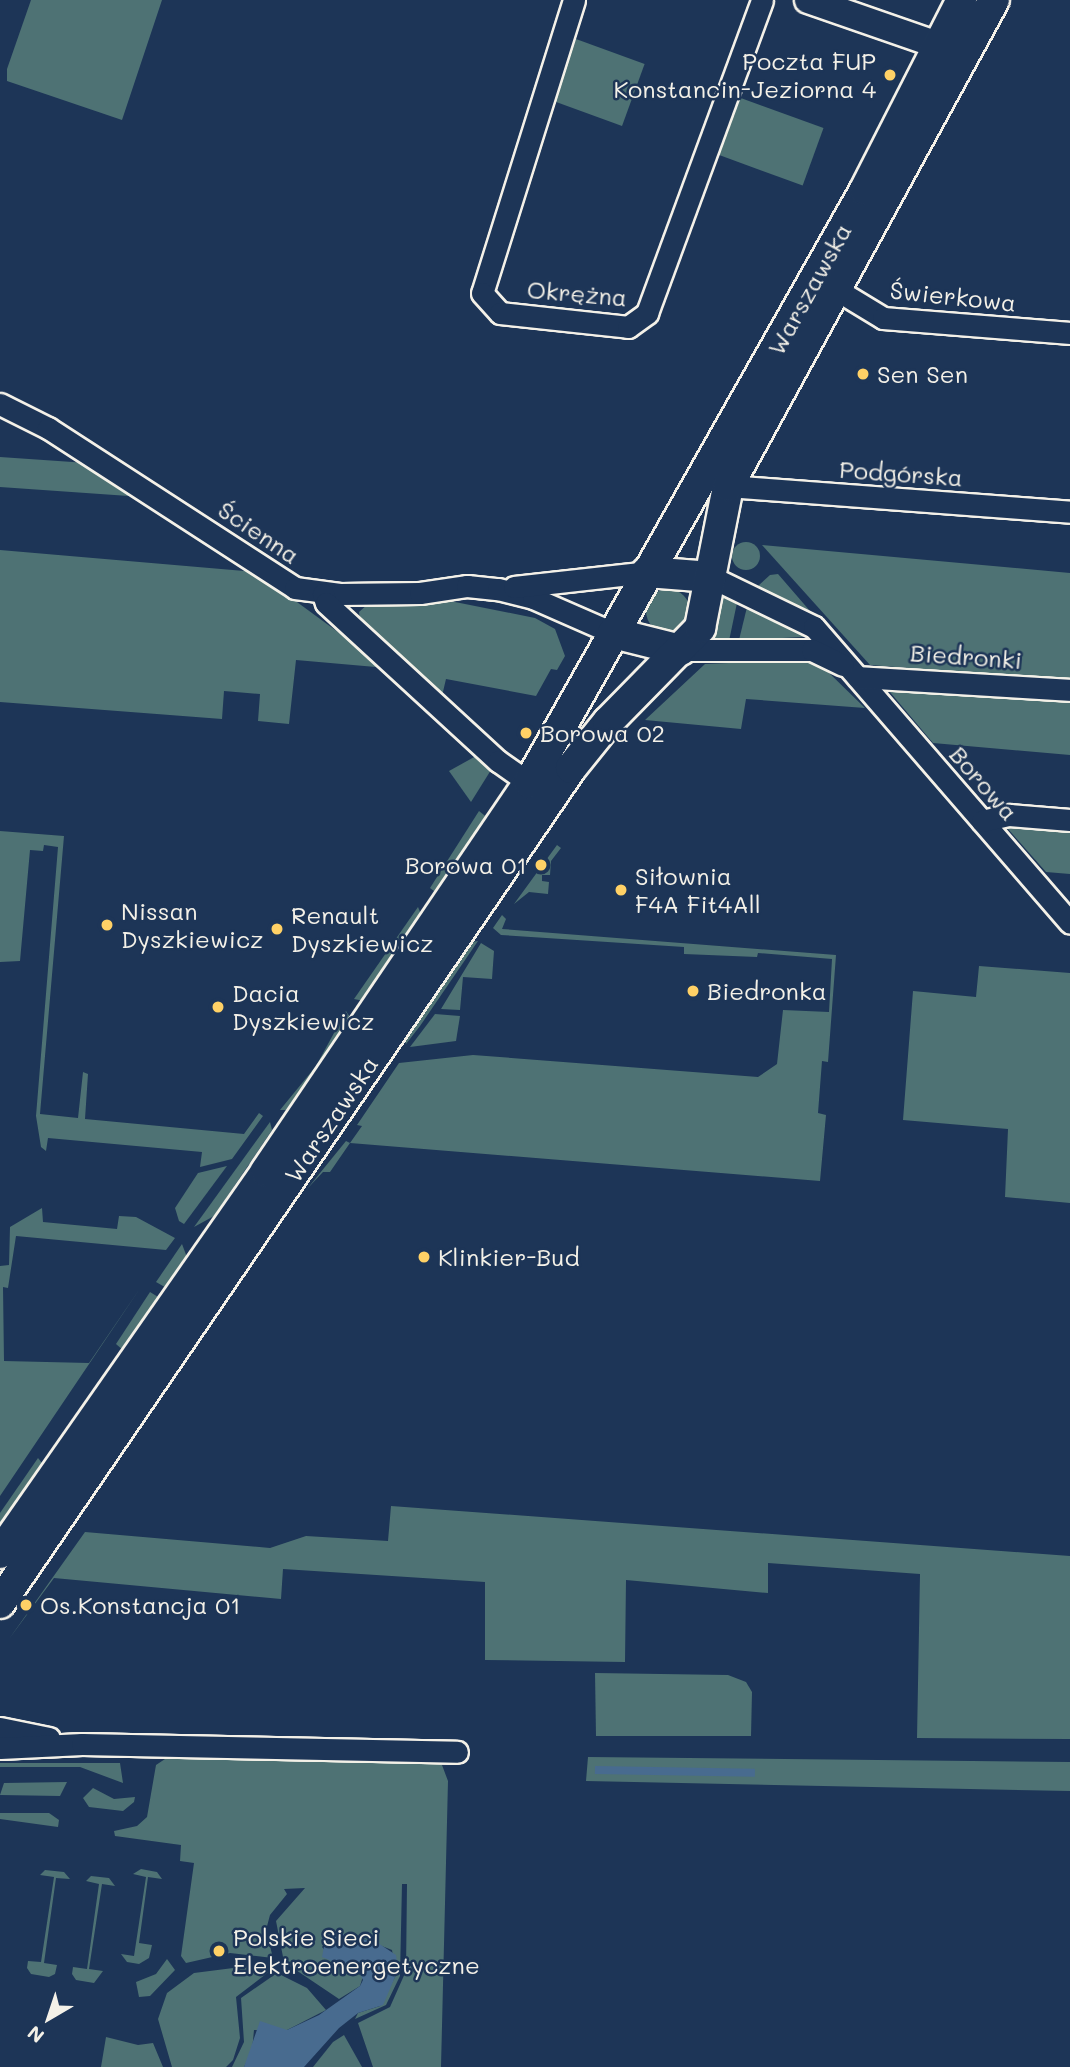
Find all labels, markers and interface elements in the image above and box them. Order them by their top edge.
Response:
place label: Poczta FUP Konstancin-Jeziorna 4 [614,47,876,103]
marker: Poczta FUP Konstancin-Jeziorna 4 [882,67,898,83]
street label: Warszawska [761,218,857,360]
street label: Okrężna [526,274,628,312]
street label: Świerkowa [888,275,1018,317]
place label: Sen Sen [877,360,968,388]
marker: Sen Sen [855,366,871,382]
street label: Podgórska [838,454,964,492]
street label: Ścienna [213,495,305,569]
street label: Biedronki [909,638,1023,674]
place label: Borowa 02 [540,719,665,747]
marker: Borowa 02 [518,725,534,741]
street label: Borowa [944,740,1024,826]
place label: Borowa 01 [405,851,527,879]
marker: Borowa 01 [533,857,549,873]
place label: Siłownia F4A Fit4All [635,862,761,918]
marker: Siłownia F4A Fit4All [613,882,629,898]
place label: Nissan Dyszkiewicz [121,897,263,953]
place label: Renault Dyszkiewicz [291,901,433,957]
marker: Nissan Dyszkiewicz [99,917,115,933]
marker: Renault Dyszkiewicz [269,921,285,937]
place label: Biedronka [707,977,827,1005]
place label: Dacia Dyszkiewicz [232,979,374,1035]
marker: Biedronka [685,983,701,999]
marker: Dacia Dyszkiewicz [210,999,226,1015]
street label: Warszawska [278,1050,384,1188]
place label: Klinkier-Bud [438,1243,580,1271]
marker: Klinkier-Bud [416,1249,432,1265]
place label: Os.Konstancja 01 [40,1591,241,1619]
marker: Os.Konstancja 01 [18,1597,34,1613]
place label: Polskie Sieci Elektroenergetyczne [233,1923,480,1979]
marker: Polskie Sieci Elektroenergetyczne [211,1943,227,1959]
north arrow [14,1983,84,2053]
text: N [22,2020,49,2049]

